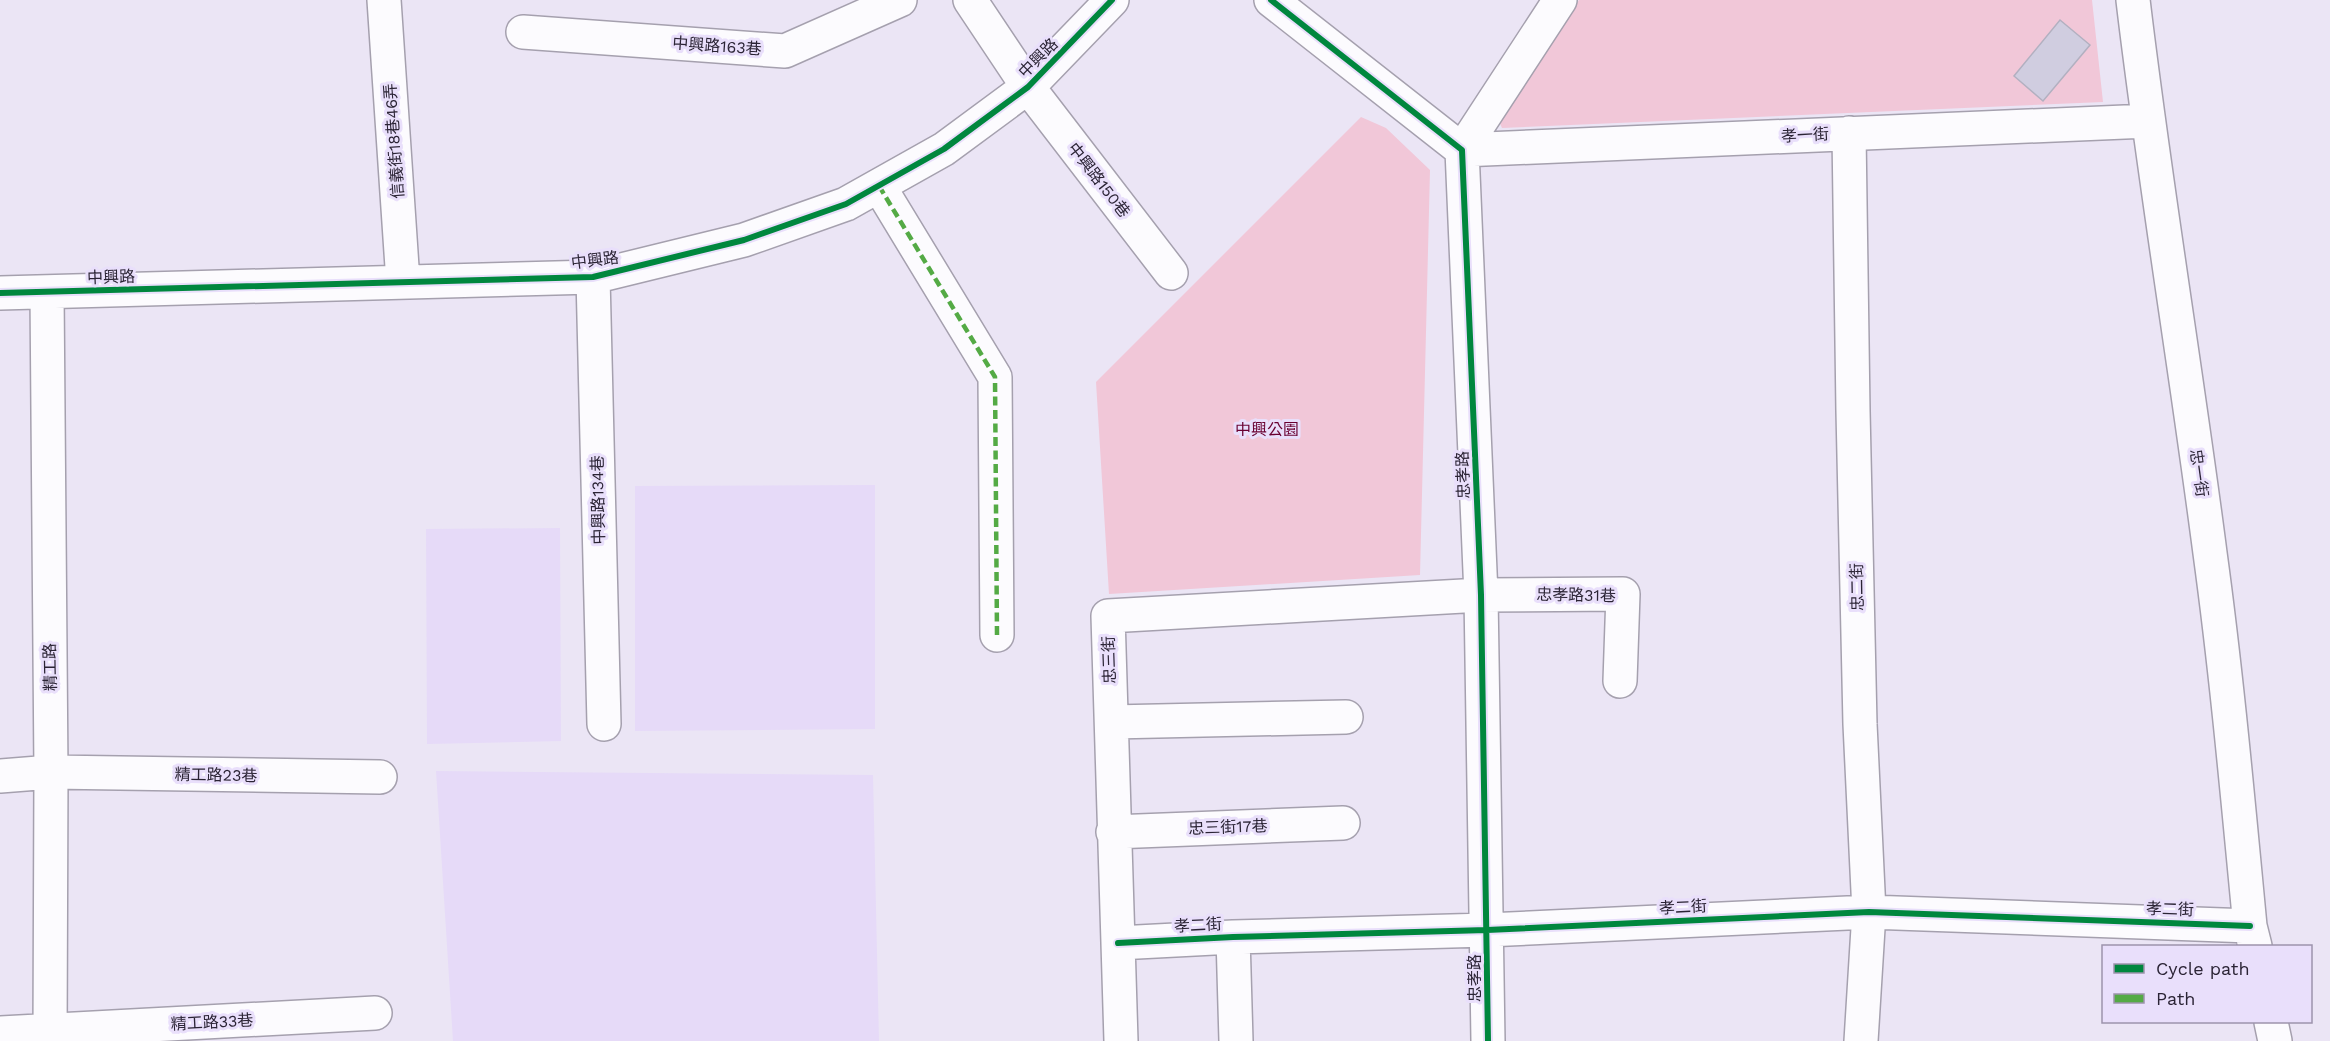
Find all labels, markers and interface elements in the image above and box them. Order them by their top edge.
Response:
street label: 中興路163巷 [672,33,762,59]
street label: 中興路 [1014,34,1062,82]
street label: 信義街18巷46弄 [380,83,408,199]
street label: 孝一街 [1781,124,1829,146]
street label: 中興路150巷 [1064,139,1134,221]
street label: 中興路 [570,248,620,272]
street label: 中興路 [87,267,135,287]
park label: 中興公園 [1235,420,1299,439]
street label: 忠一街 [2186,448,2212,498]
street label: 忠孝路 [1453,451,1473,499]
street label: 中興路134巷 [588,455,608,545]
street label: 忠二街 [1847,563,1867,611]
street label: 忠孝路31巷 [1536,585,1616,605]
street label: 忠三街 [1099,636,1119,684]
street label: 精工路 [40,643,60,691]
street label: 精工路23巷 [175,765,257,785]
street label: 忠三街17巷 [1188,816,1268,838]
street label: 孝二街 [1659,896,1707,918]
street label: 孝二街 [2146,899,2194,919]
street label: 孝二街 [1174,914,1222,936]
legend [2102,945,2312,1023]
street label: 忠孝路 [1465,954,1484,1002]
text: Cycle path [2156,958,2250,979]
text: Path [2156,988,2196,1009]
street label: 精工路33巷 [170,1010,254,1034]

